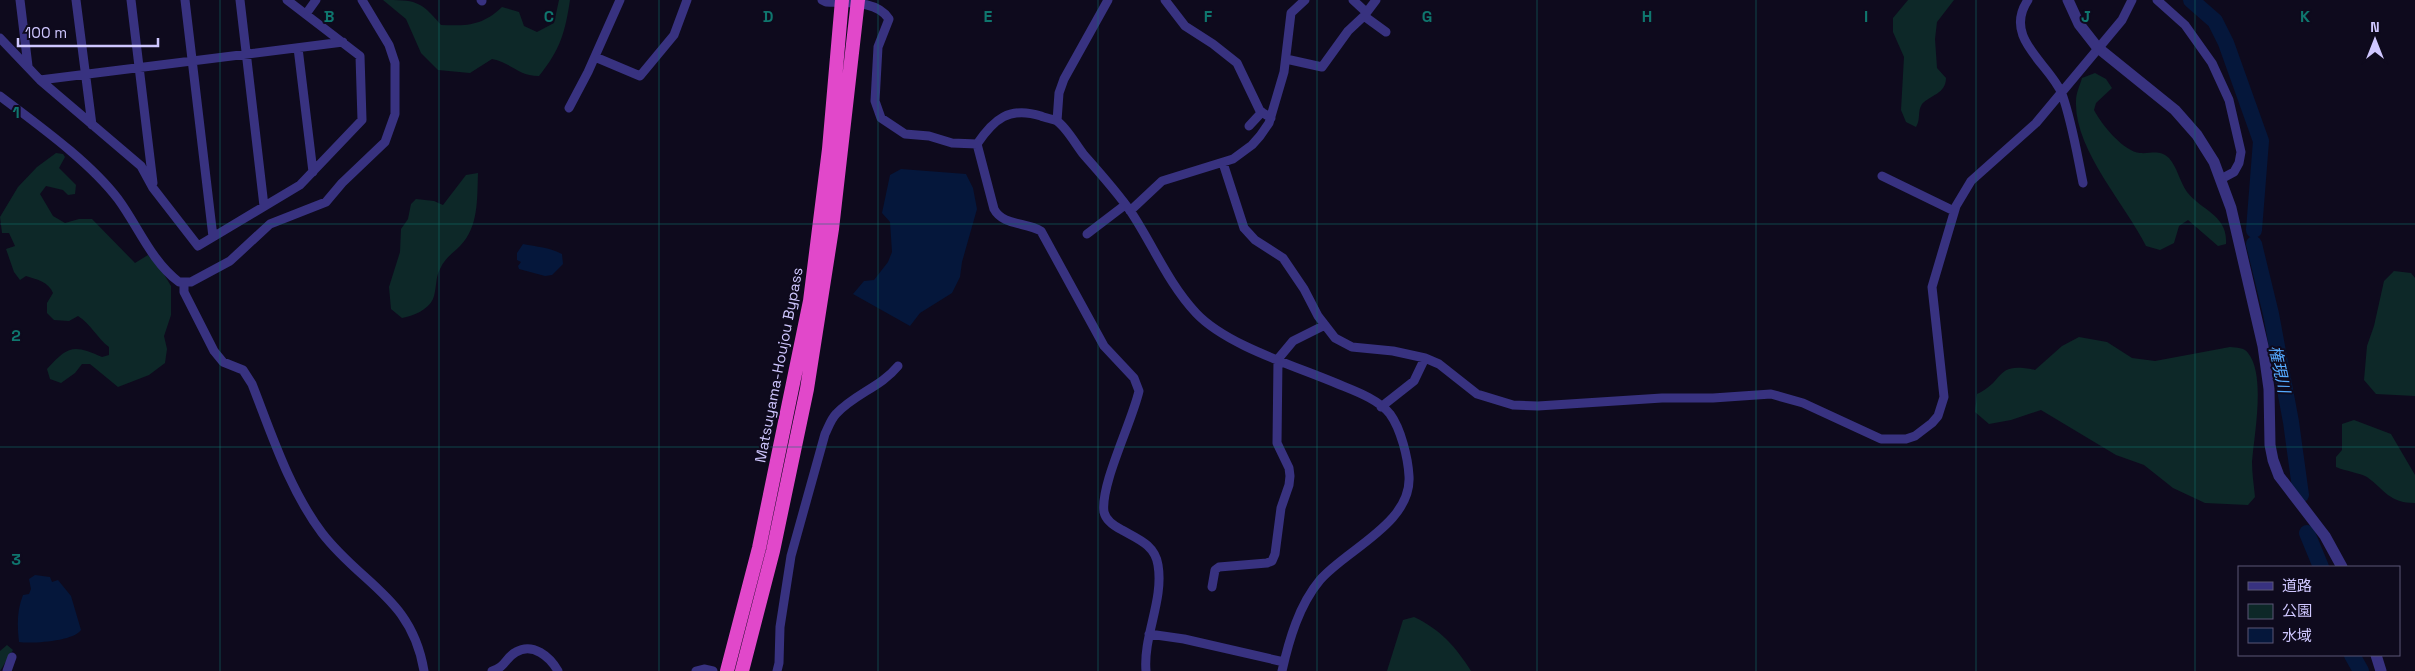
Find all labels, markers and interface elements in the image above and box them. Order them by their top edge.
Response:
text: B [324,6,334,27]
text: C [544,6,554,27]
text: D [763,6,773,27]
text: E [984,6,993,27]
text: F [1204,6,1213,27]
text: G [1422,6,1432,27]
text: H [1642,6,1652,27]
text: I [1864,6,1868,27]
text: J [2081,6,2091,27]
text: K [2300,6,2310,27]
scale bar [18,15,158,47]
north arrow [2350,15,2400,65]
text: N [2370,18,2380,36]
text: 100 m [25,23,67,42]
text: 1 [12,102,20,123]
street label: Matsuyama-Houjou Bypass [750,266,807,464]
text: 2 [11,325,21,346]
water label: 権現川 [2264,343,2295,397]
text: 3 [11,549,21,570]
legend [2238,566,2400,656]
text: 道路 [2282,576,2312,595]
text: 公園 [2282,601,2312,620]
text: 水域 [2282,626,2312,645]

